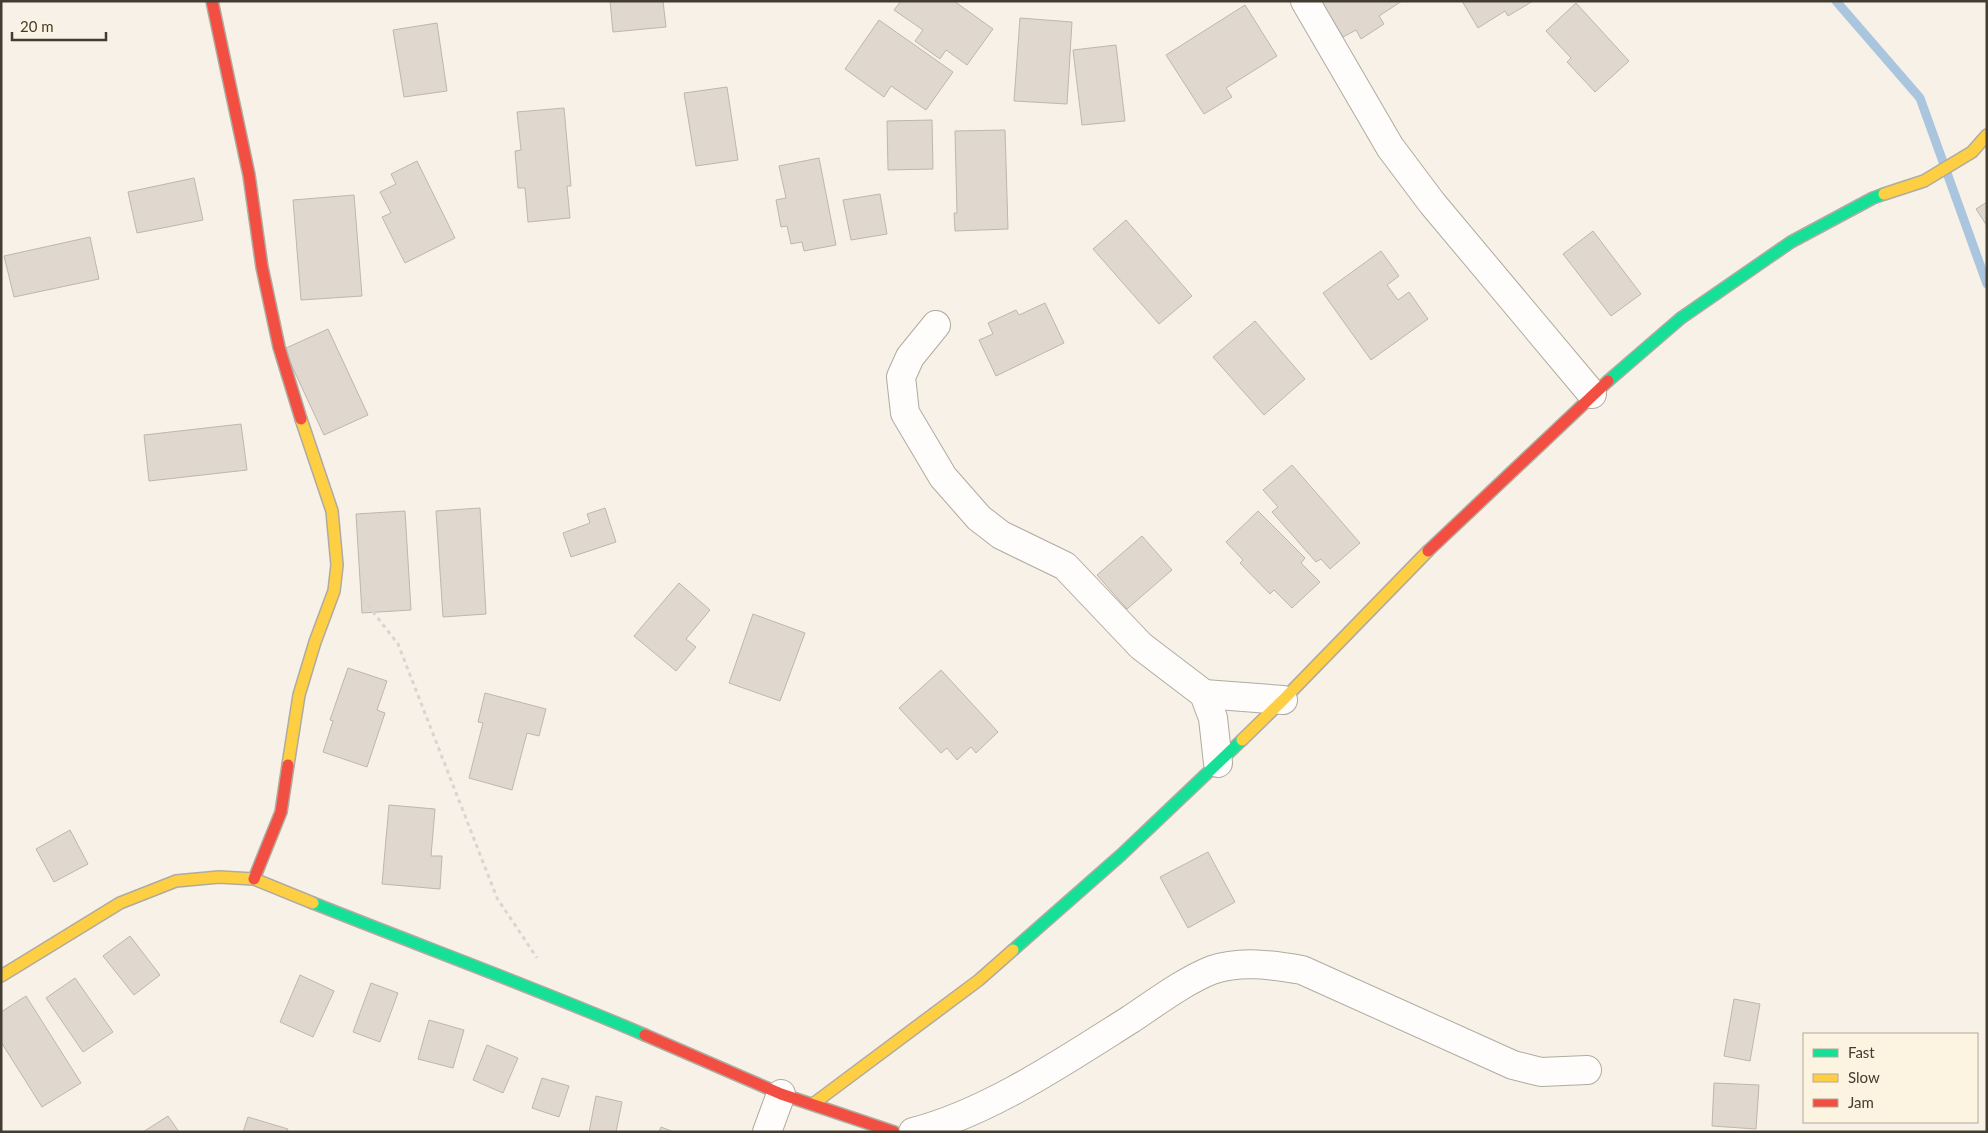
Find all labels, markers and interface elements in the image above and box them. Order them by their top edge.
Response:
scale bar [12,10,106,42]
text: 20 m [20,17,54,35]
legend [1803,1033,1978,1123]
text: Fast [1848,1043,1875,1061]
text: Slow [1848,1068,1880,1086]
text: Jam [1848,1093,1874,1111]

